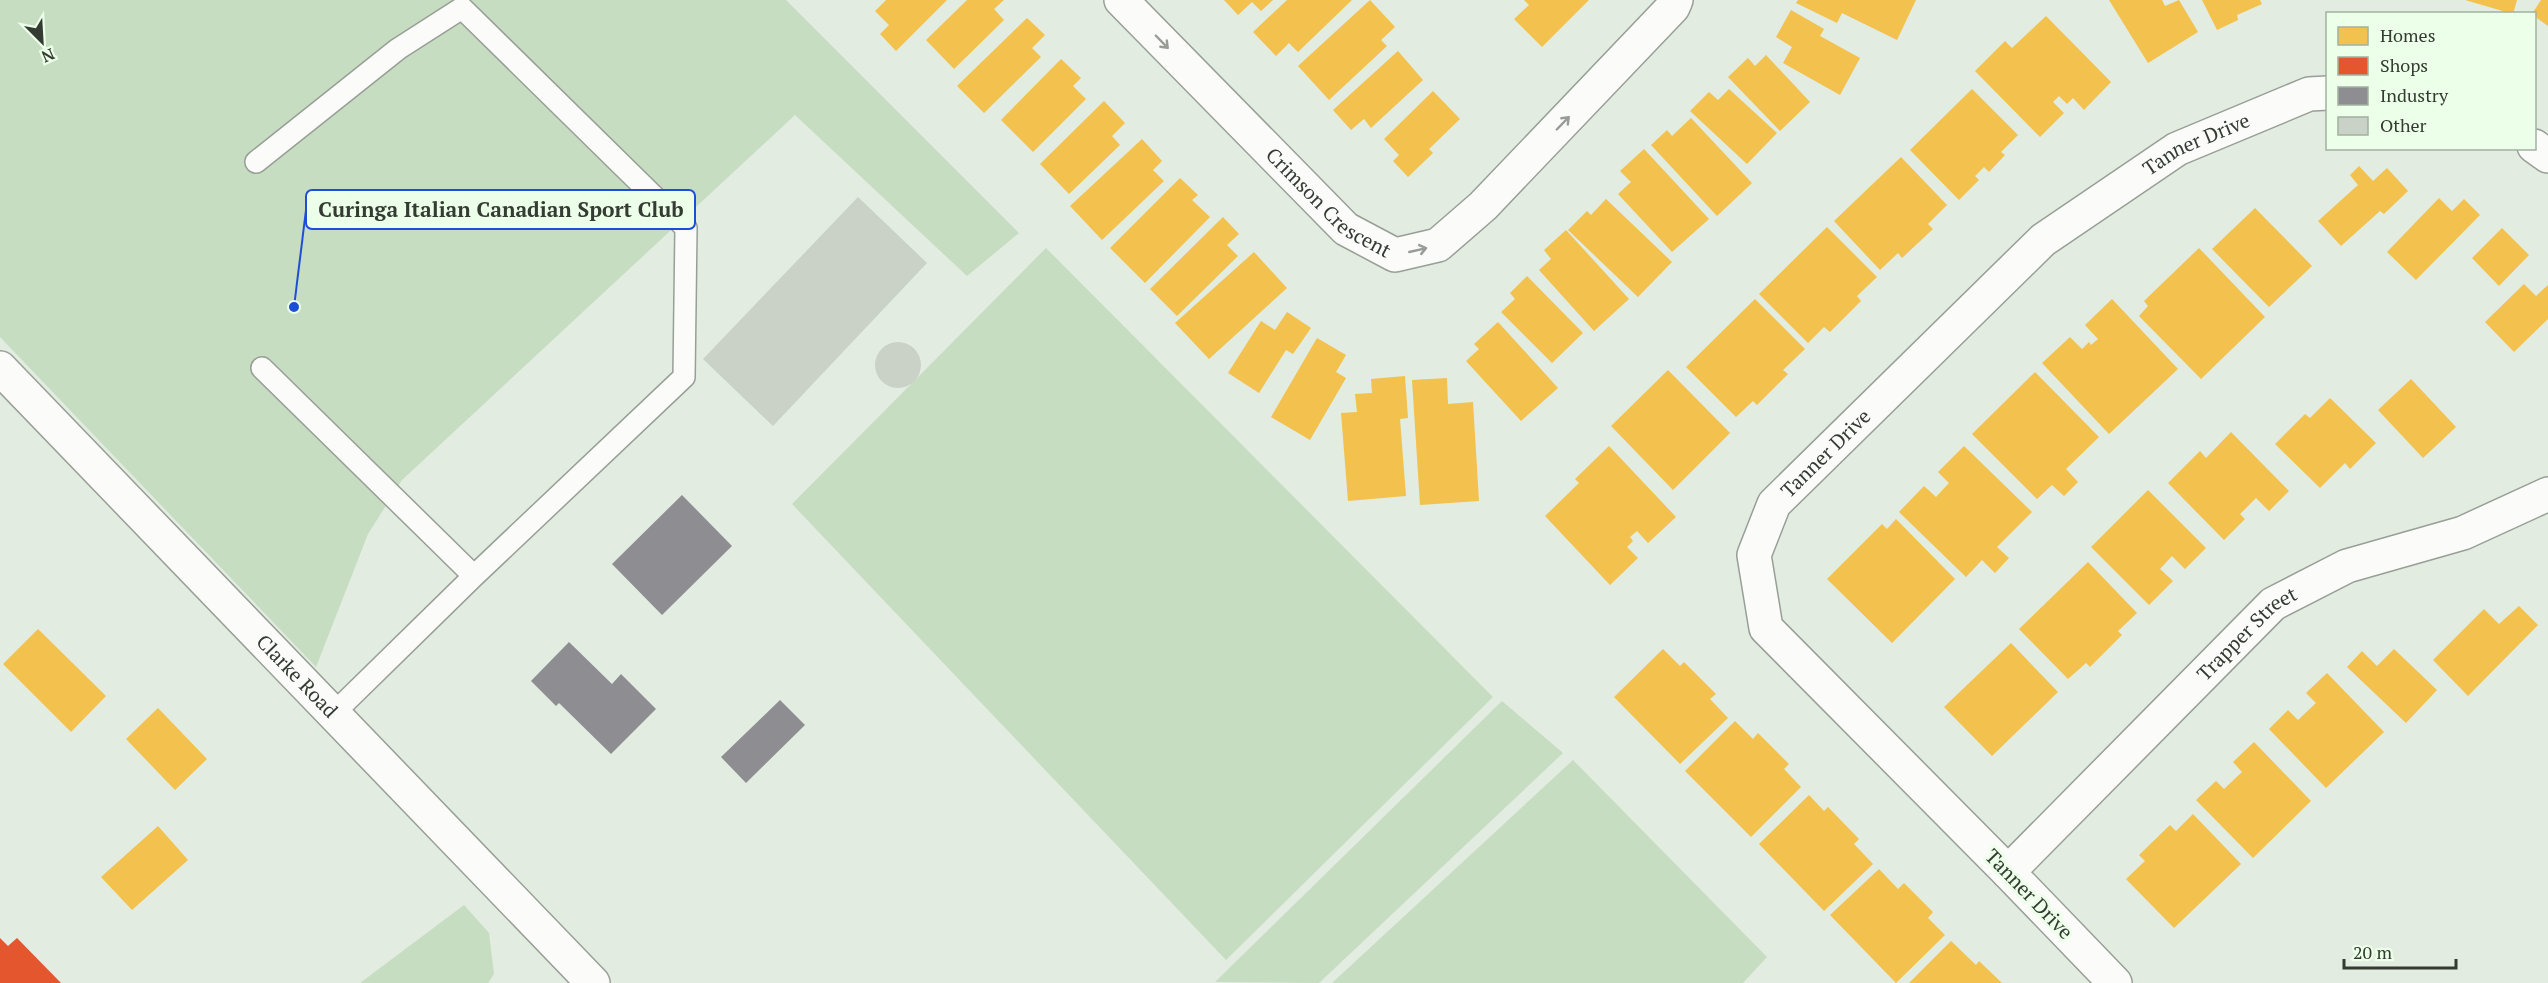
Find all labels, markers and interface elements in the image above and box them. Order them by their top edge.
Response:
north arrow [12,12,72,72]
legend [2326,12,2536,150]
text: Homes [2380,23,2435,47]
one-way arrow [1155,34,1170,49]
text: N [38,43,58,68]
text: Shops [2380,53,2428,77]
text: Industry [2380,83,2449,107]
street label: Tanner Drive [2137,106,2254,181]
text: Other [2380,113,2427,137]
one-way arrow [1556,116,1571,131]
street label: Crimson Crescent [1260,141,1396,264]
callout: Curinga Italian Canadian Sport Club [306,190,695,229]
text: Curinga Italian Canadian Sport Club [318,195,684,223]
one-way arrow [1409,243,1428,255]
street label: Tanner Drive [1774,403,1876,503]
street label: Trapper Street [2191,580,2302,686]
street label: Clarke Road [251,628,344,723]
street label: Tanner Drive [1979,843,2079,945]
scale bar [2344,932,2456,970]
text: 20 m [2353,940,2393,964]

